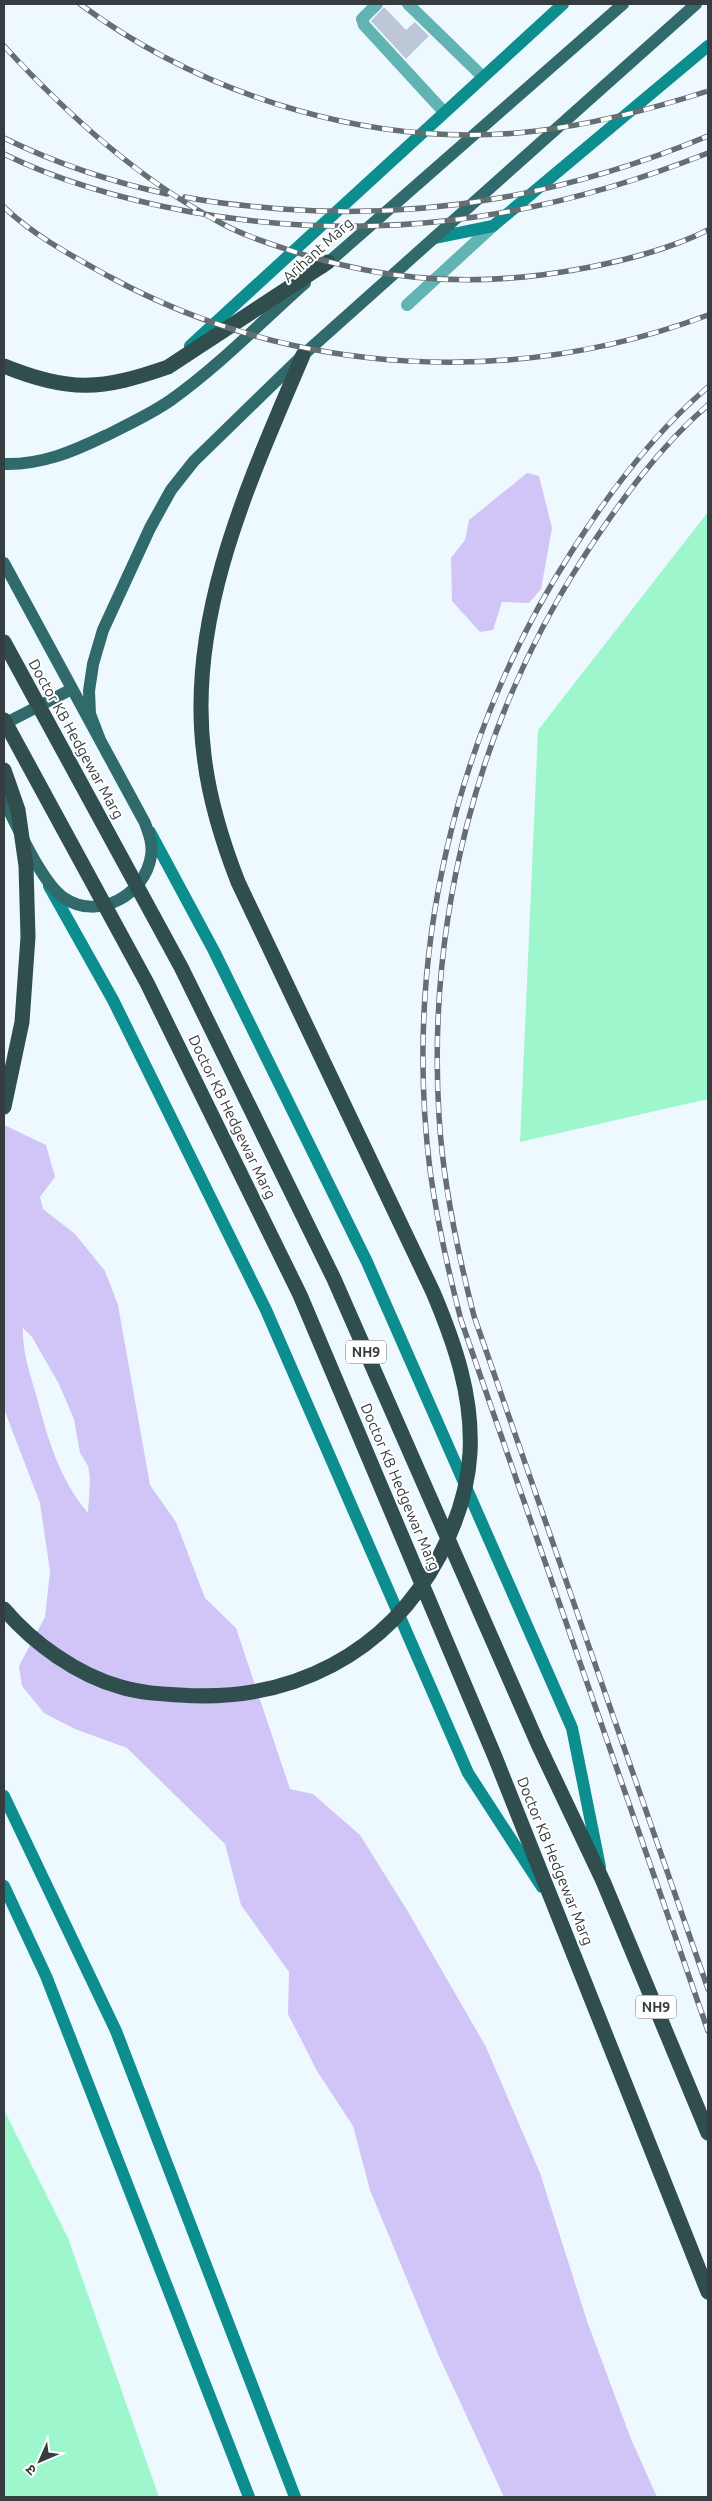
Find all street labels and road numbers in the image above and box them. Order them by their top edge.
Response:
street label: Arihant Marg [279,214,356,285]
street label: Doctor KB Hedgewar Marg [25,656,128,822]
street label: Doctor KB Hedgewar Marg [185,1032,280,1201]
road number: NH9 [346,1340,386,1364]
street label: Doctor KB Hedgewar Marg [357,1401,443,1573]
street label: Doctor KB Hedgewar Marg [514,1774,597,1947]
road number: NH9 [636,1995,676,2018]

